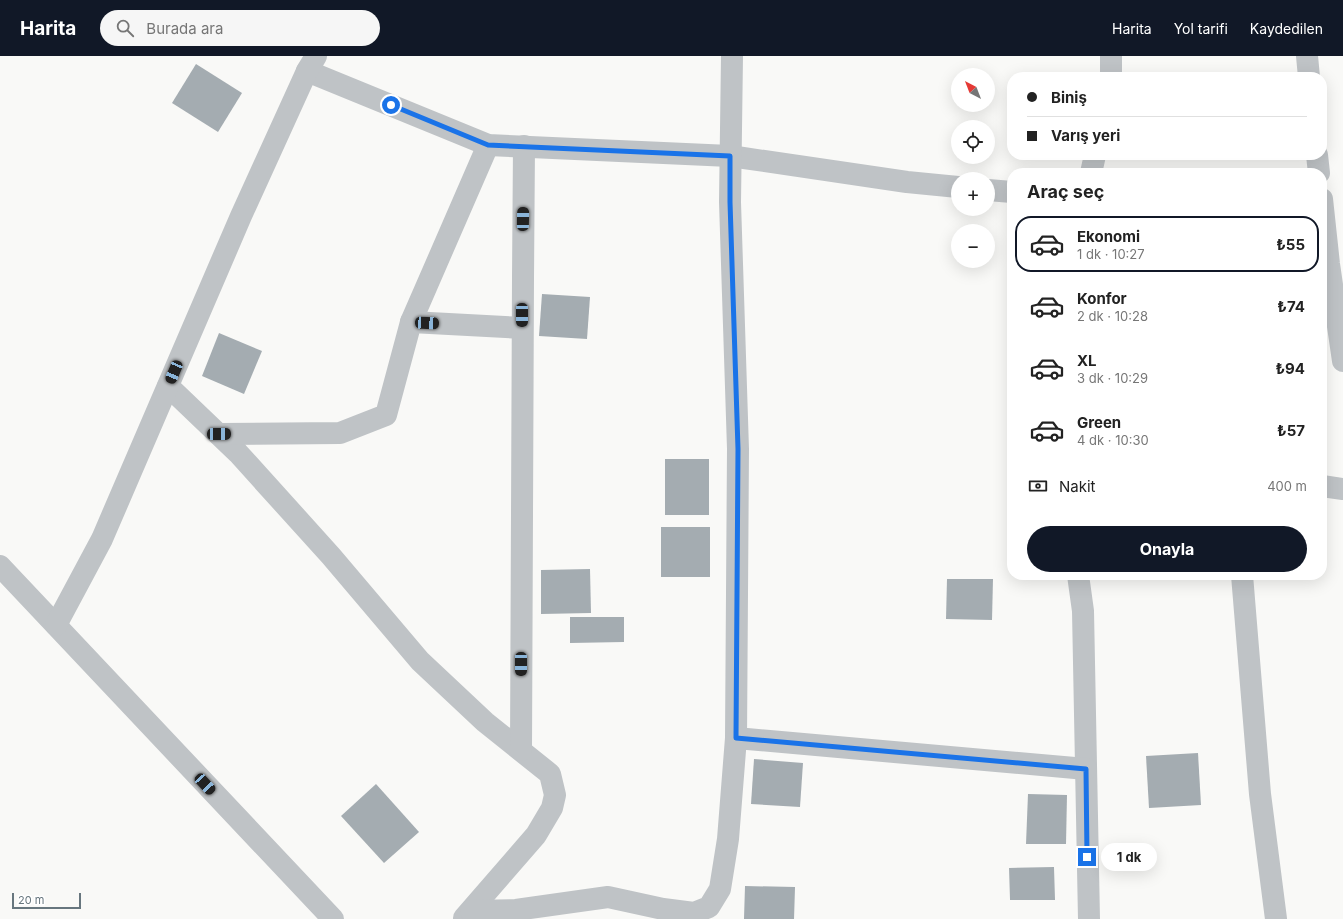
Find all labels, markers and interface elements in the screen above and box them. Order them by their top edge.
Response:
search box [100,10,380,46]
text: Harita [20,17,76,40]
icon: search [114,17,136,39]
text: Burada ara [146,19,223,38]
text: Harita [1112,20,1152,37]
text: Yol tarifi [1174,20,1228,37]
text: Kaydedilen [1250,20,1323,37]
north arrow [951,68,995,112]
map controls [951,68,995,268]
text: Biniş [1051,88,1087,107]
route start [382,96,400,114]
button: locate [951,120,995,164]
text: Varış yeri [1051,126,1120,145]
button: + [951,172,995,216]
text: Araç seç [1027,181,1104,202]
car [517,207,529,231]
button: − [951,224,995,268]
icon: car [1029,226,1065,262]
text: Ekonomi [1077,227,1140,246]
text: ₺55 [1276,235,1305,254]
text: 1 dk · 10:27 [1077,246,1145,262]
icon: car [1029,288,1065,324]
text: Konfor [1077,289,1127,308]
text: ₺74 [1277,297,1305,316]
car [516,303,528,327]
text: 2 dk · 10:28 [1077,308,1148,324]
car [415,316,439,330]
icon: car [1029,350,1065,386]
text: XL [1077,351,1097,370]
car [164,359,184,385]
text: ₺94 [1275,359,1305,378]
text: 3 dk · 10:29 [1077,370,1148,386]
icon: car [1029,412,1065,448]
text: Green [1077,413,1121,432]
text: ₺57 [1277,421,1305,440]
car [207,428,231,440]
text: 4 dk · 10:30 [1077,432,1149,448]
icon: cash [1027,475,1049,497]
text: Nakit [1059,477,1096,496]
text: 400 m [1267,478,1307,494]
button: Onayla [1027,526,1307,572]
car [515,652,527,676]
car [192,771,218,797]
callout: 1 dk [1101,843,1157,871]
route end [1078,848,1096,866]
text: 1 dk [1117,849,1141,865]
scale bar [12,891,81,910]
text: 20 m [18,893,44,907]

